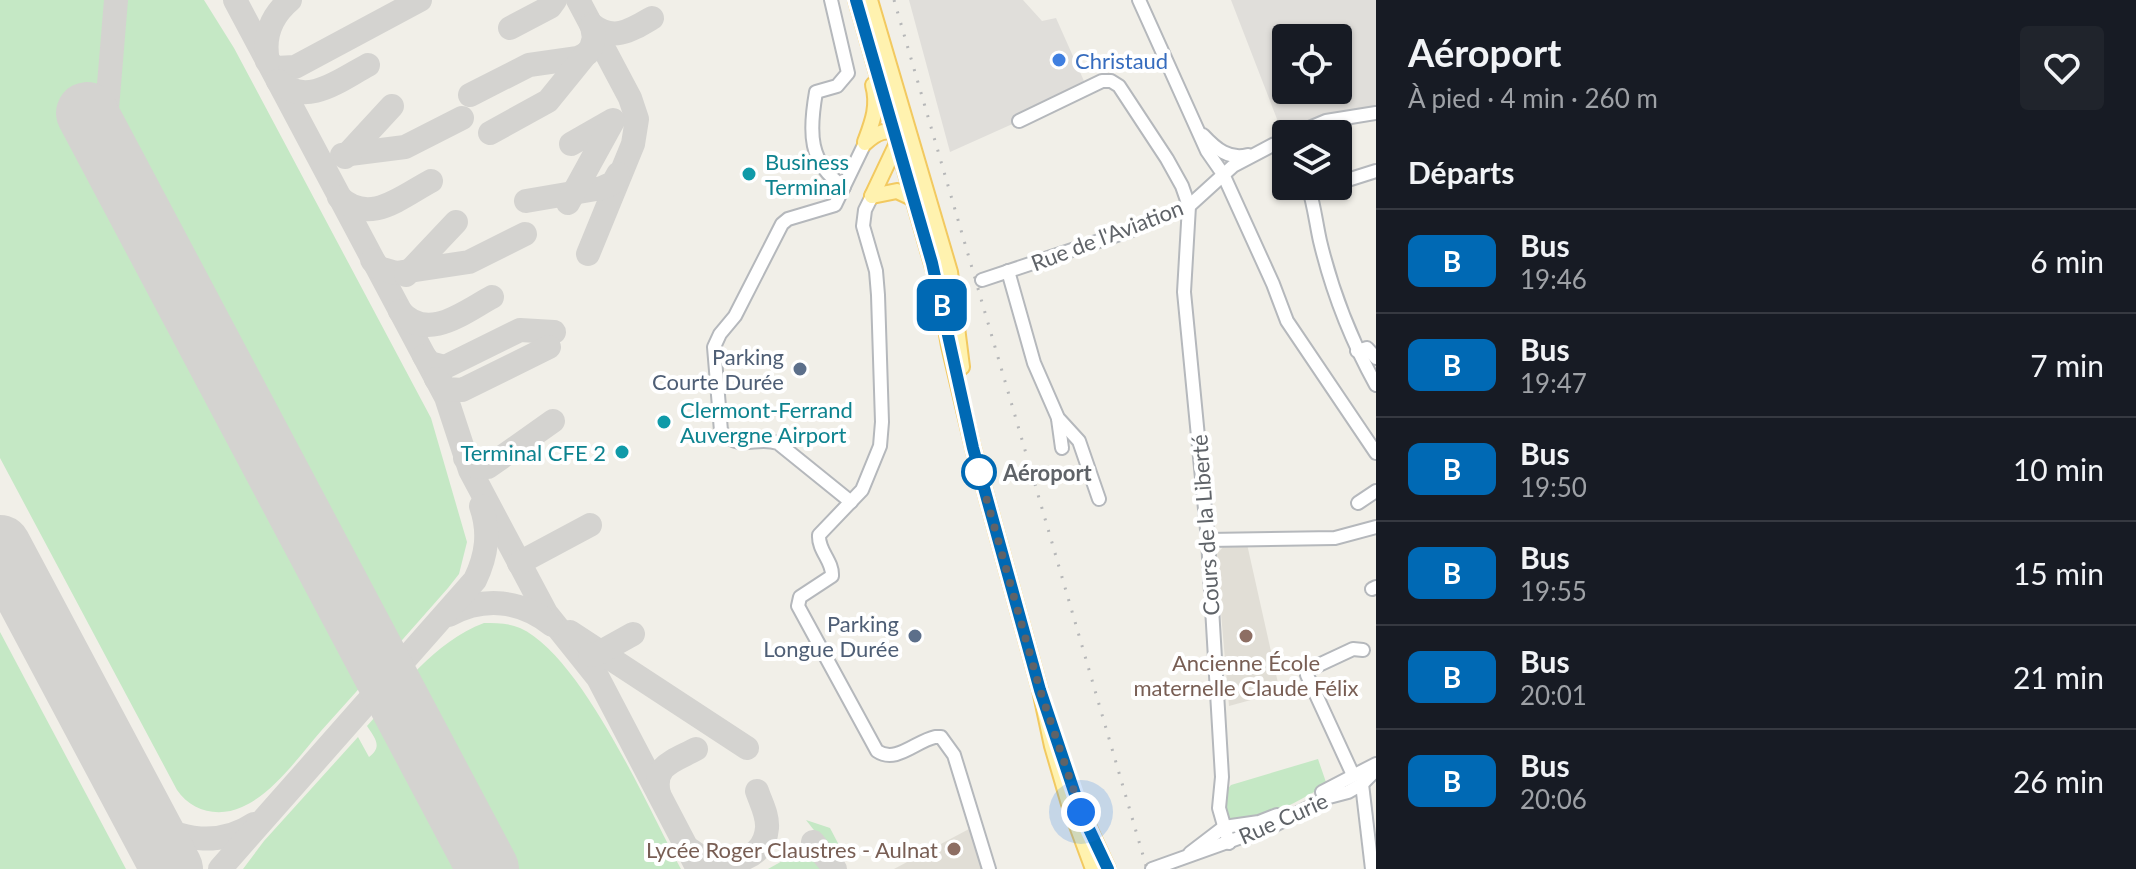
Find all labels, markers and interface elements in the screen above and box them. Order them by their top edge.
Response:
map controls [1272,24,1352,200]
button: locate [1272,24,1352,104]
button: heart [2020,26,2104,110]
text: Aéroport [1408,29,1561,75]
place label: Christaud [1075,47,1168,74]
marker: Christaud [1050,51,1068,69]
text: À pied · 4 min · 260 m [1408,82,1658,114]
button: layers [1272,120,1352,200]
place label: Business Terminal [765,148,849,200]
text: Départs [1408,154,1514,190]
marker: Business Terminal [740,165,758,183]
street label: Rue de l'Aviation [1027,194,1187,276]
text: Bus [1520,227,1570,263]
text: 6 min [2030,243,2104,279]
text: B [1443,244,1461,278]
text: 19:46 [1520,263,1587,295]
line badge: B [916,279,968,331]
text: B [933,288,951,322]
text: Bus [1520,331,1570,367]
place label: Parking Courte Durée [652,343,784,395]
text: 7 min [2030,347,2104,383]
text: B [1443,348,1461,382]
marker: Parking Courte Durée [791,360,809,378]
text: 19:47 [1520,367,1587,399]
place label: Clermont-Ferrand Auvergne Airport [680,396,853,448]
marker: Clermont-Ferrand Auvergne Airport [655,413,673,431]
street label: Cours de la Liberté [1185,433,1225,617]
text: Bus [1520,435,1570,471]
place label: Terminal CFE 2 [460,439,606,466]
marker: Terminal CFE 2 [613,443,631,461]
text: 10 min [2013,451,2104,487]
text: B [1443,452,1461,486]
marker: Aéroport [962,455,996,489]
place label: Aéroport [1002,459,1093,486]
text: 19:50 [1520,471,1587,503]
text: Bus [1520,539,1570,575]
text: 15 min [2013,555,2104,591]
text: B [1443,556,1461,590]
text: 19:55 [1520,575,1587,607]
place label: Parking Longue Durée [763,610,899,662]
marker: Parking Longue Durée [906,627,924,645]
marker: Ancienne École maternelle Claude Félix [1237,627,1255,645]
text: Bus [1520,643,1570,679]
place label: Ancienne École maternelle Claude Félix [1133,649,1359,701]
text: 21 min [2013,659,2104,695]
text: B [1443,660,1461,694]
text: 20:01 [1520,679,1587,711]
text: Bus [1520,747,1570,783]
text: 26 min [2013,763,2104,799]
text: B [1443,764,1461,798]
text: 20:06 [1520,783,1587,815]
street label: Rue Curie [1234,786,1332,850]
your location [1061,792,1101,832]
place label: Lycée Roger Claustres - Aulnat [646,836,938,863]
marker: Lycée Roger Claustres - Aulnat [945,840,963,858]

